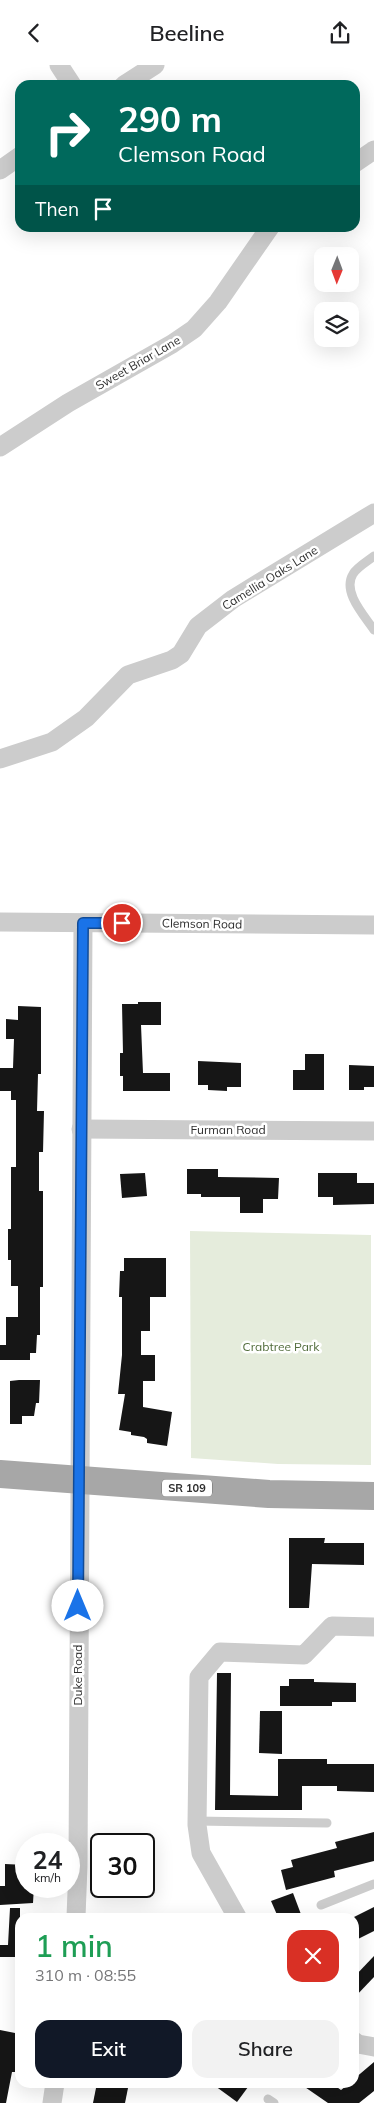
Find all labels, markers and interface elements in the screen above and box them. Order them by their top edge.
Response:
icon: back [20,19,48,47]
text: Beeline [149,19,225,47]
icon: share [326,19,354,47]
text: 290 m [118,97,222,141]
icon: right [35,100,100,165]
text: Clemson Road [118,140,266,168]
icon: arrive [89,195,117,223]
text: Then [35,197,79,221]
north arrow [314,247,359,293]
map controls [314,247,359,347]
button: layers [314,302,359,347]
street label: Sweet Briar Lane [93,332,183,393]
street label: Camellia Oaks Lane [219,542,320,613]
pin [101,902,143,944]
icon: arrive [108,909,136,937]
street label: Clemson Road [162,915,242,932]
street label: Furman Road [190,1122,266,1137]
park label: Crabtree Park [243,1339,320,1354]
road number: SR 109 [162,1480,212,1497]
position arrow [51,1579,103,1631]
street label: Duke Road [70,1645,85,1706]
speed limit sign: 30 [90,1833,155,1898]
text: 24 [32,1844,63,1875]
text: km/h [34,1870,61,1885]
text: 1 min [35,1927,113,1965]
button: close [287,1930,339,1982]
text: 310 m · 08:55 [35,1965,136,1985]
button: Exit [35,2020,182,2078]
button: Share [192,2020,339,2078]

